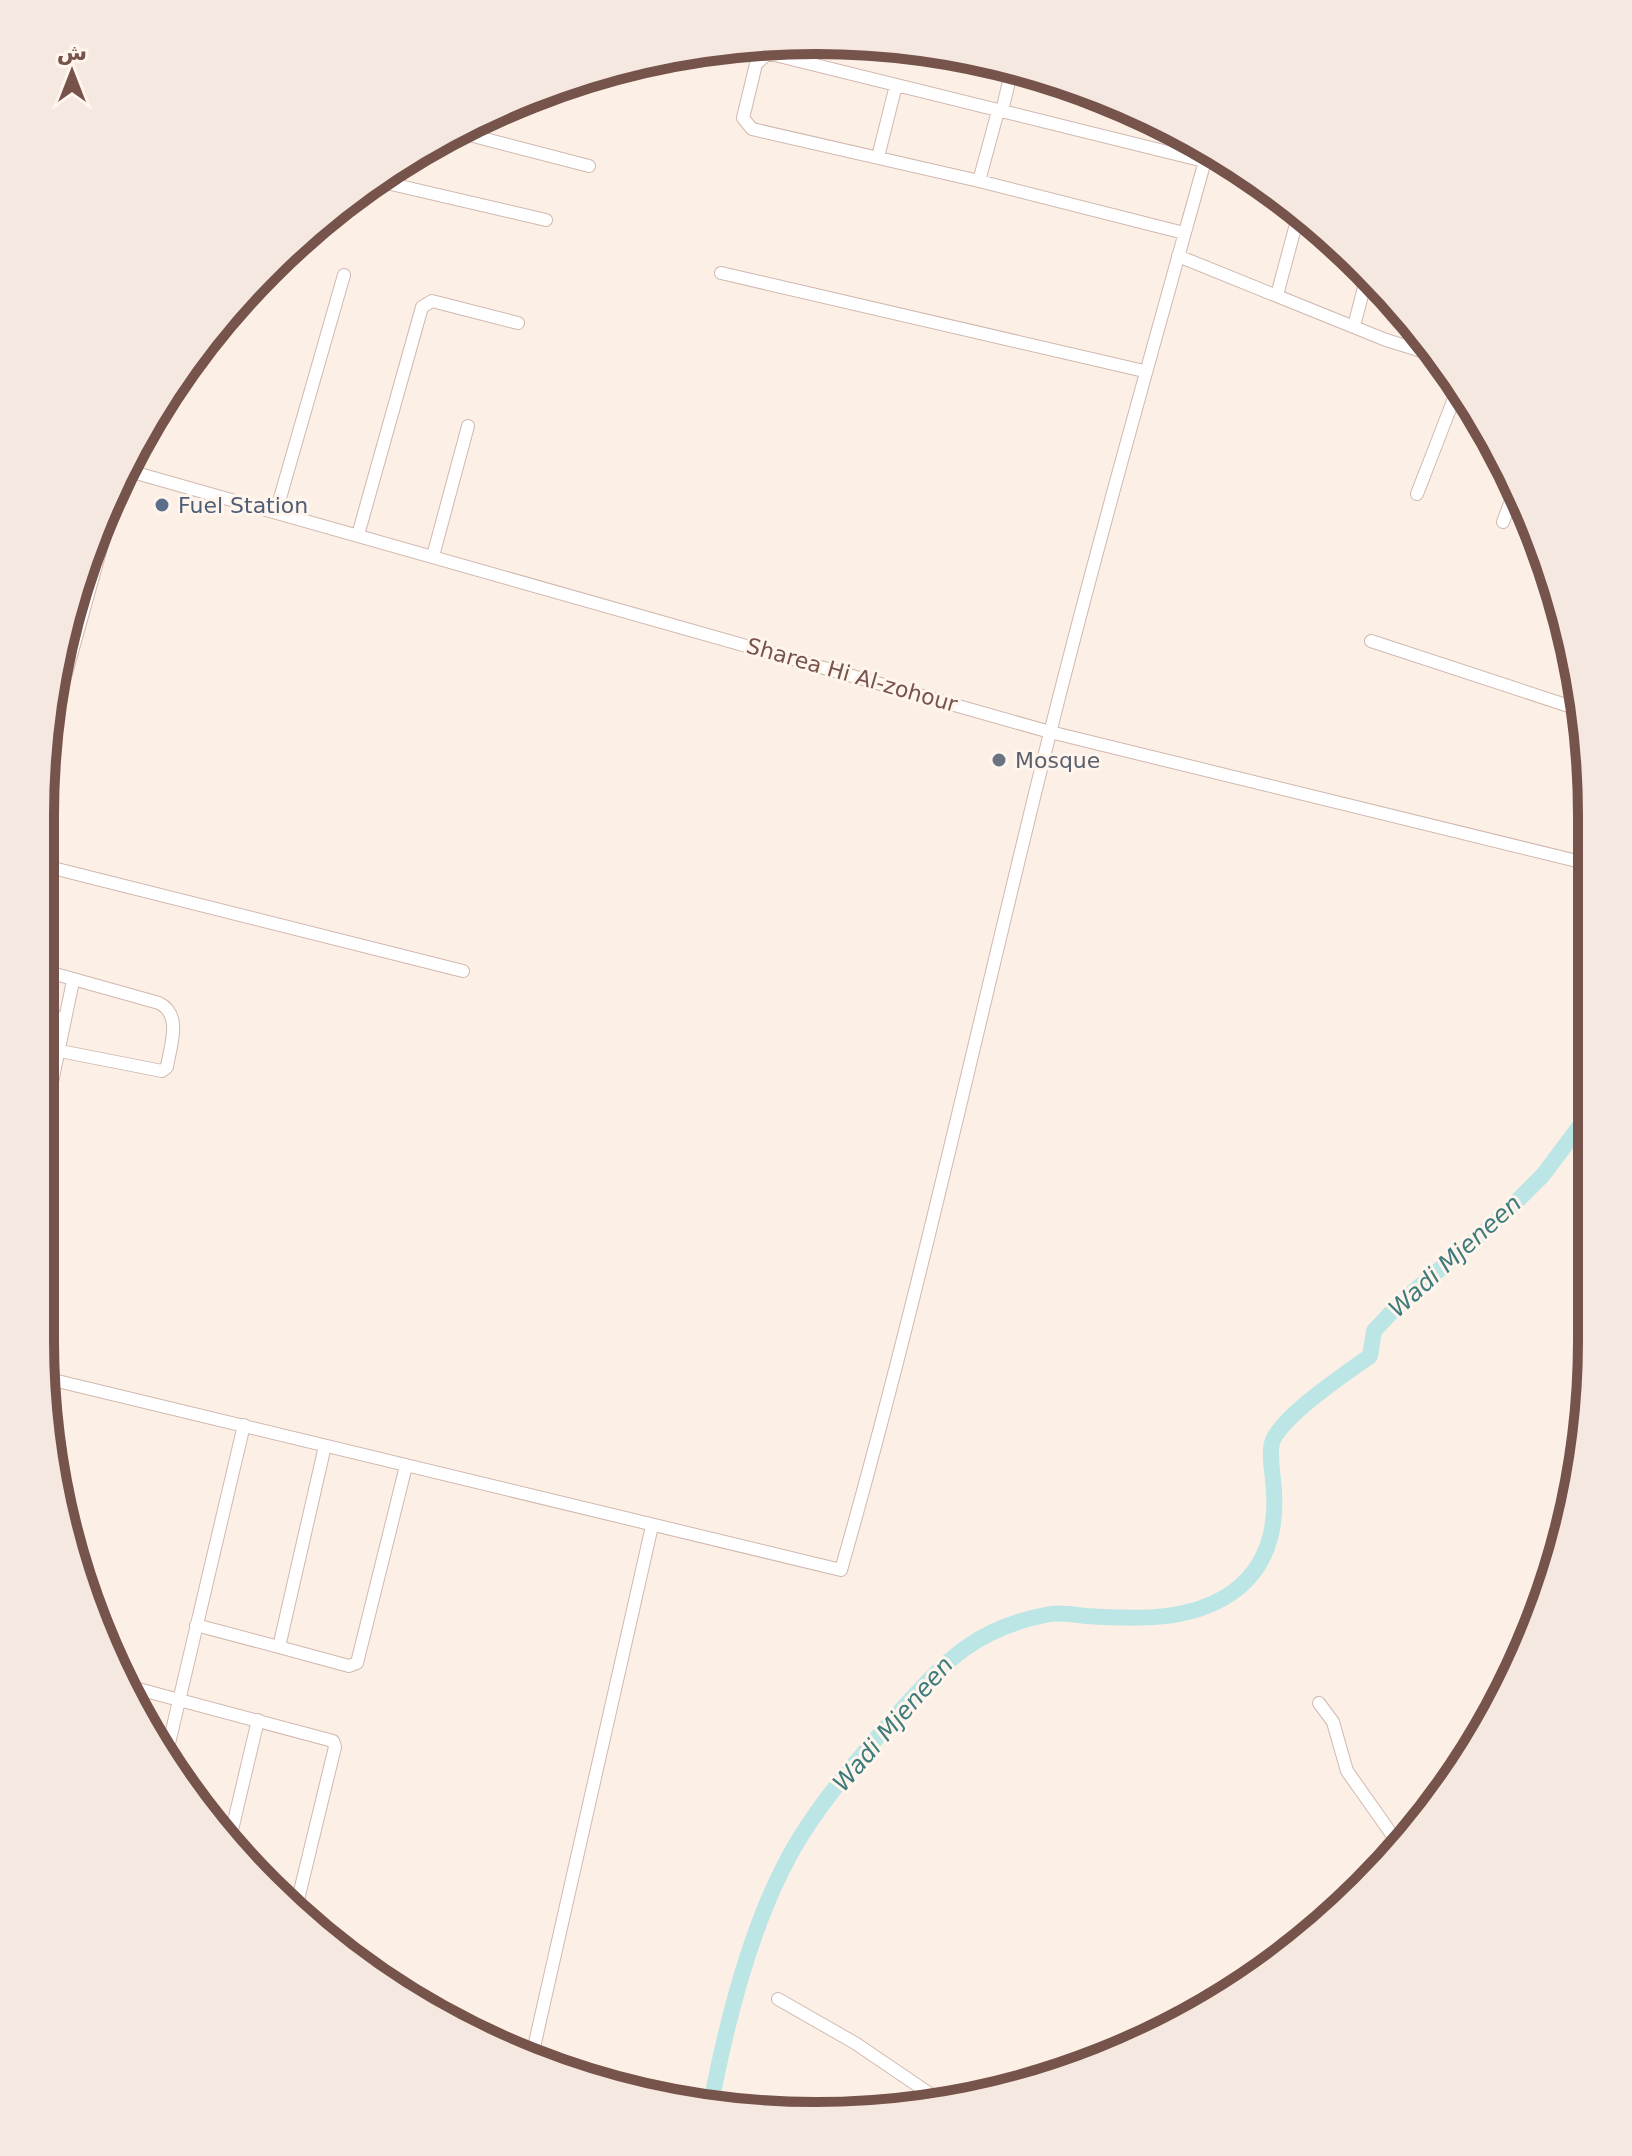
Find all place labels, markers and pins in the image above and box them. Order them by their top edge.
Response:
place label: Fuel Station [178,493,308,518]
marker: Fuel Station [153,496,171,514]
place label: Mosque [1015,748,1100,773]
marker: Mosque [990,751,1008,769]

